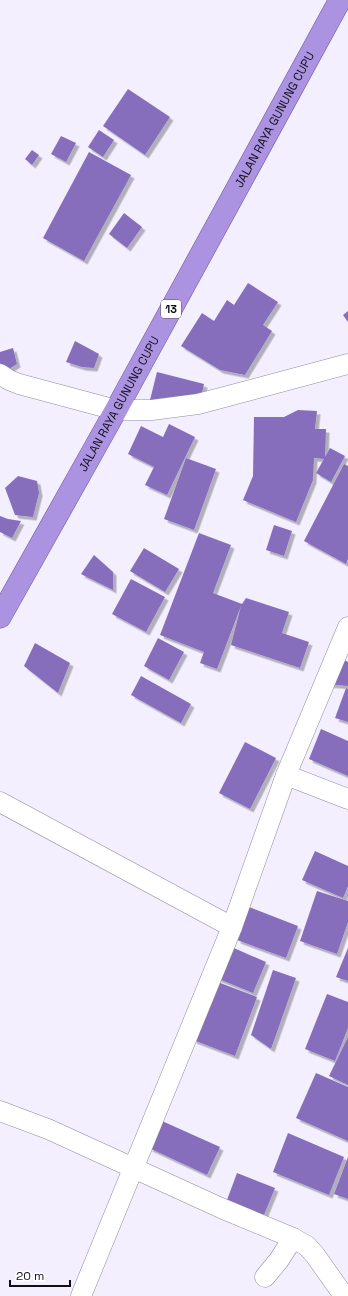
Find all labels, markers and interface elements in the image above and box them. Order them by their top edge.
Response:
street label: JALAN RAYA GUNUNG CUPU [231,49,318,191]
road number: 13 [161,300,181,318]
street label: JALAN RAYA GUNUNG CUPU [75,333,163,475]
scale bar [10,1262,70,1288]
text: 20 m [16,1268,44,1284]

